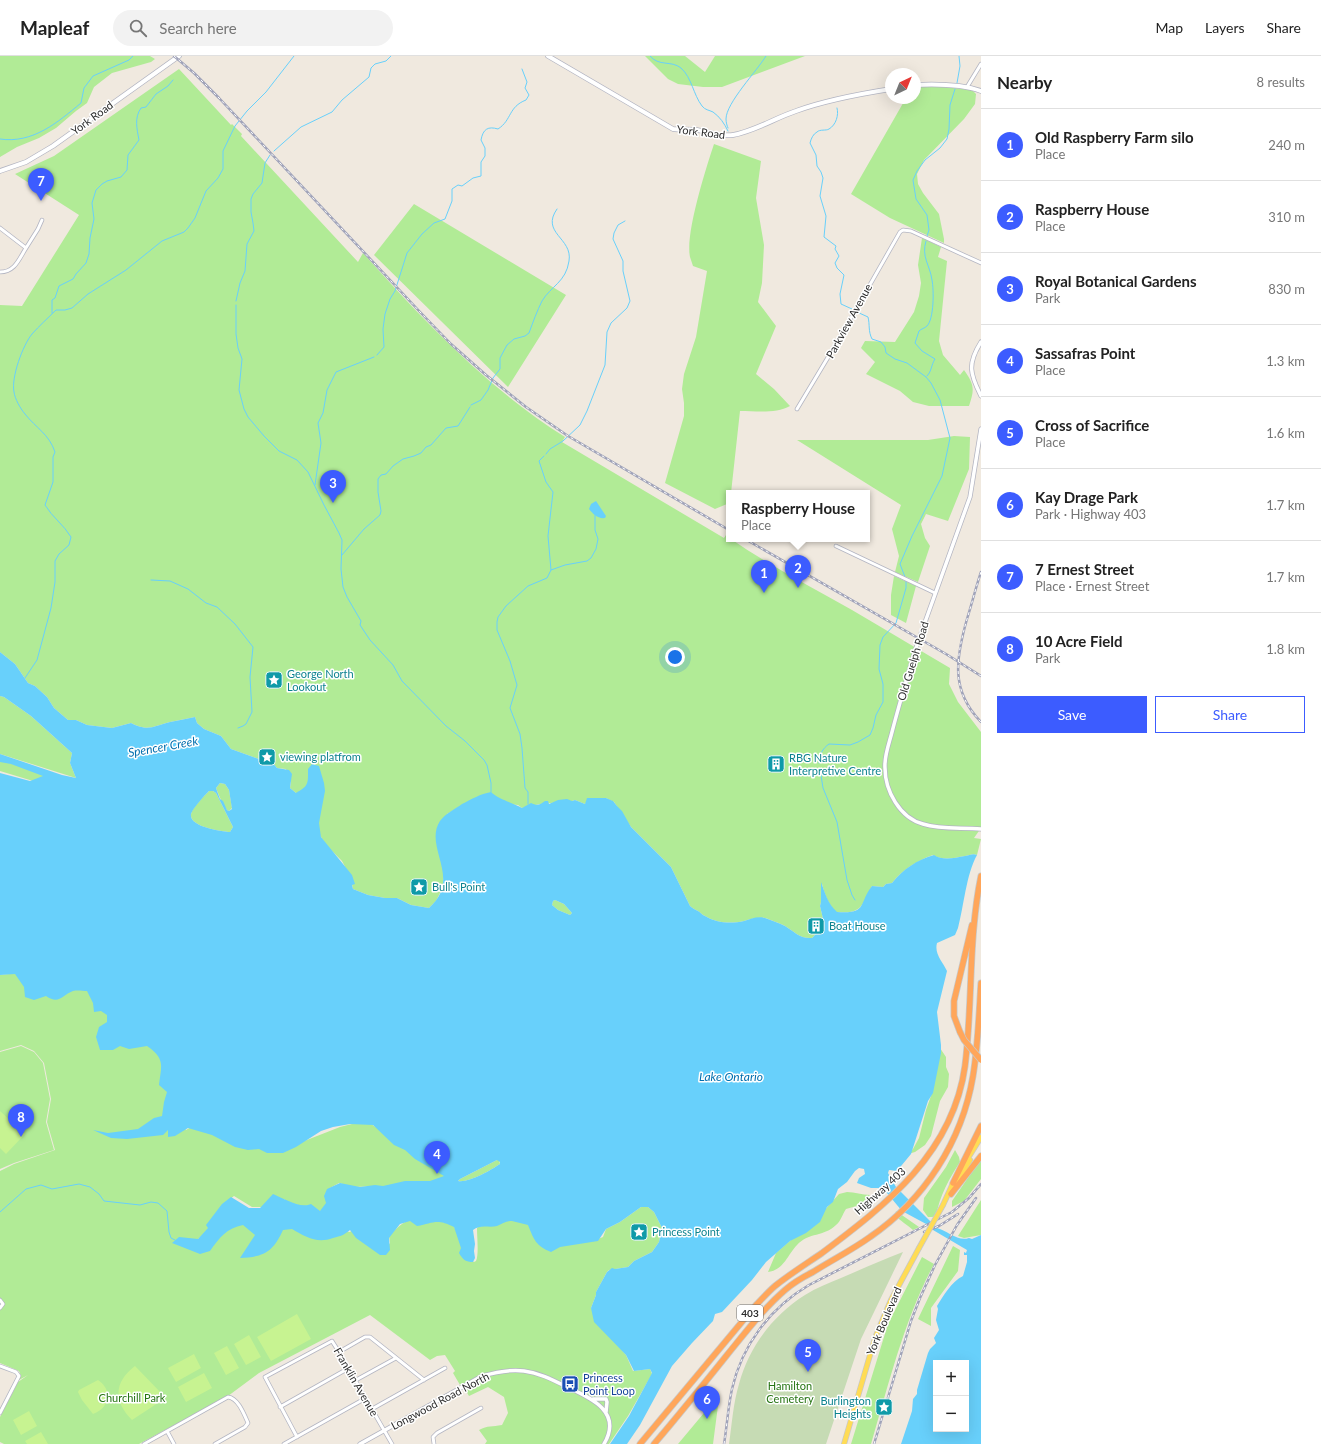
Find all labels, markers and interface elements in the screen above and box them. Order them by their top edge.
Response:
search box [113,10,393,46]
text: Mapleaf [20,16,89,39]
icon: search [127,17,149,39]
text: Search here [159,19,237,37]
text: Map [1155,19,1183,36]
text: Layers [1205,19,1245,36]
text: Share [1267,19,1301,36]
north arrow [885,68,921,104]
text: Nearby [997,72,1052,93]
text: 8 results [1257,74,1305,90]
street label: York Road [68,98,115,137]
street label: York Road [676,122,726,141]
text: Old Raspberry Farm silo [1035,128,1194,146]
text: 1 [1006,137,1014,153]
text: 240 m [1268,137,1305,153]
text: Place [1035,146,1065,162]
pin: 7 [28,168,54,201]
text: Raspberry House [1035,200,1149,218]
text: 2 [1006,209,1014,225]
text: 310 m [1268,209,1305,225]
text: Place [1035,218,1065,234]
text: Royal Botanical Gardens [1035,272,1197,290]
street label: Parkview Avenue [823,281,874,360]
text: 3 [1006,281,1014,297]
text: 830 m [1268,281,1305,297]
text: Park [1035,290,1060,306]
text: Sassafras Point [1035,344,1135,362]
text: 4 [1006,353,1014,369]
text: 1.3 km [1266,353,1305,369]
text: Place [1035,362,1065,378]
text: Cross of Sacrifice [1035,416,1149,434]
text: 5 [1006,425,1014,441]
text: 1.6 km [1266,425,1305,441]
text: Place [1035,434,1065,450]
pin: 3 [320,470,346,503]
text: Kay Drage Park [1035,488,1138,506]
popup [726,490,870,542]
text: 6 [1006,497,1014,513]
text: 1.7 km [1266,497,1305,513]
text: Raspberry House [741,499,855,517]
text: Park · Highway 403 [1035,506,1146,522]
text: Place [741,517,771,533]
pin: 2 [785,555,811,588]
pin: 1 [751,560,777,593]
text: 7 Ernest Street [1035,560,1134,578]
text: 7 [1006,569,1014,585]
text: 1.7 km [1266,569,1305,585]
text: Place · Ernest Street [1035,578,1149,594]
street label: Old Guelph Road [894,620,931,702]
text: 10 Acre Field [1035,632,1123,650]
text: 8 [1006,641,1014,657]
text: 1.8 km [1266,641,1305,657]
your location [665,647,685,667]
text: Park [1035,650,1060,666]
place label: George North Lookout [287,667,354,693]
place icon: George North Lookout [264,670,284,690]
button: Save [997,696,1147,733]
button: Share [1155,696,1305,733]
water label: Spencer Creek [127,733,199,760]
place icon: viewing platfrom [257,747,277,767]
place label: viewing platfrom [280,750,361,763]
place label: RBG Nature Interpretive Centre [789,751,881,777]
building icon: RBG Nature Interpretive Centre [766,754,786,774]
place icon: Bull's Point [409,877,429,897]
place label: Bull's Point [432,880,485,893]
building icon: Boat House [806,916,826,936]
place label: Boat House [829,919,886,932]
water label: Lake Ontario [699,1069,763,1084]
pin: 8 [8,1104,34,1137]
pin: 4 [424,1141,450,1174]
street label: Highway 403 [852,1164,908,1217]
place icon: Princess Point [629,1222,649,1242]
place label: Princess Point [652,1225,720,1238]
street label: York Boulevard [863,1285,904,1357]
road number: 403 [737,1305,763,1321]
pin: 5 [795,1339,821,1372]
street label: Franklin Avenue [332,1345,381,1419]
map controls [933,1360,969,1432]
button: + [933,1360,969,1396]
street label: Longwood Road North [389,1369,491,1432]
place label: Princess Point Loop [583,1371,635,1397]
bus stop icon: Princess Point Loop [560,1374,580,1394]
park label: Hamilton Cemetery [766,1379,814,1405]
pin: 6 [694,1386,720,1419]
park label: Churchill Park [99,1391,166,1404]
place label: Burlington Heights [820,1394,871,1420]
button: − [933,1396,969,1432]
place icon: Burlington Heights [874,1397,894,1417]

